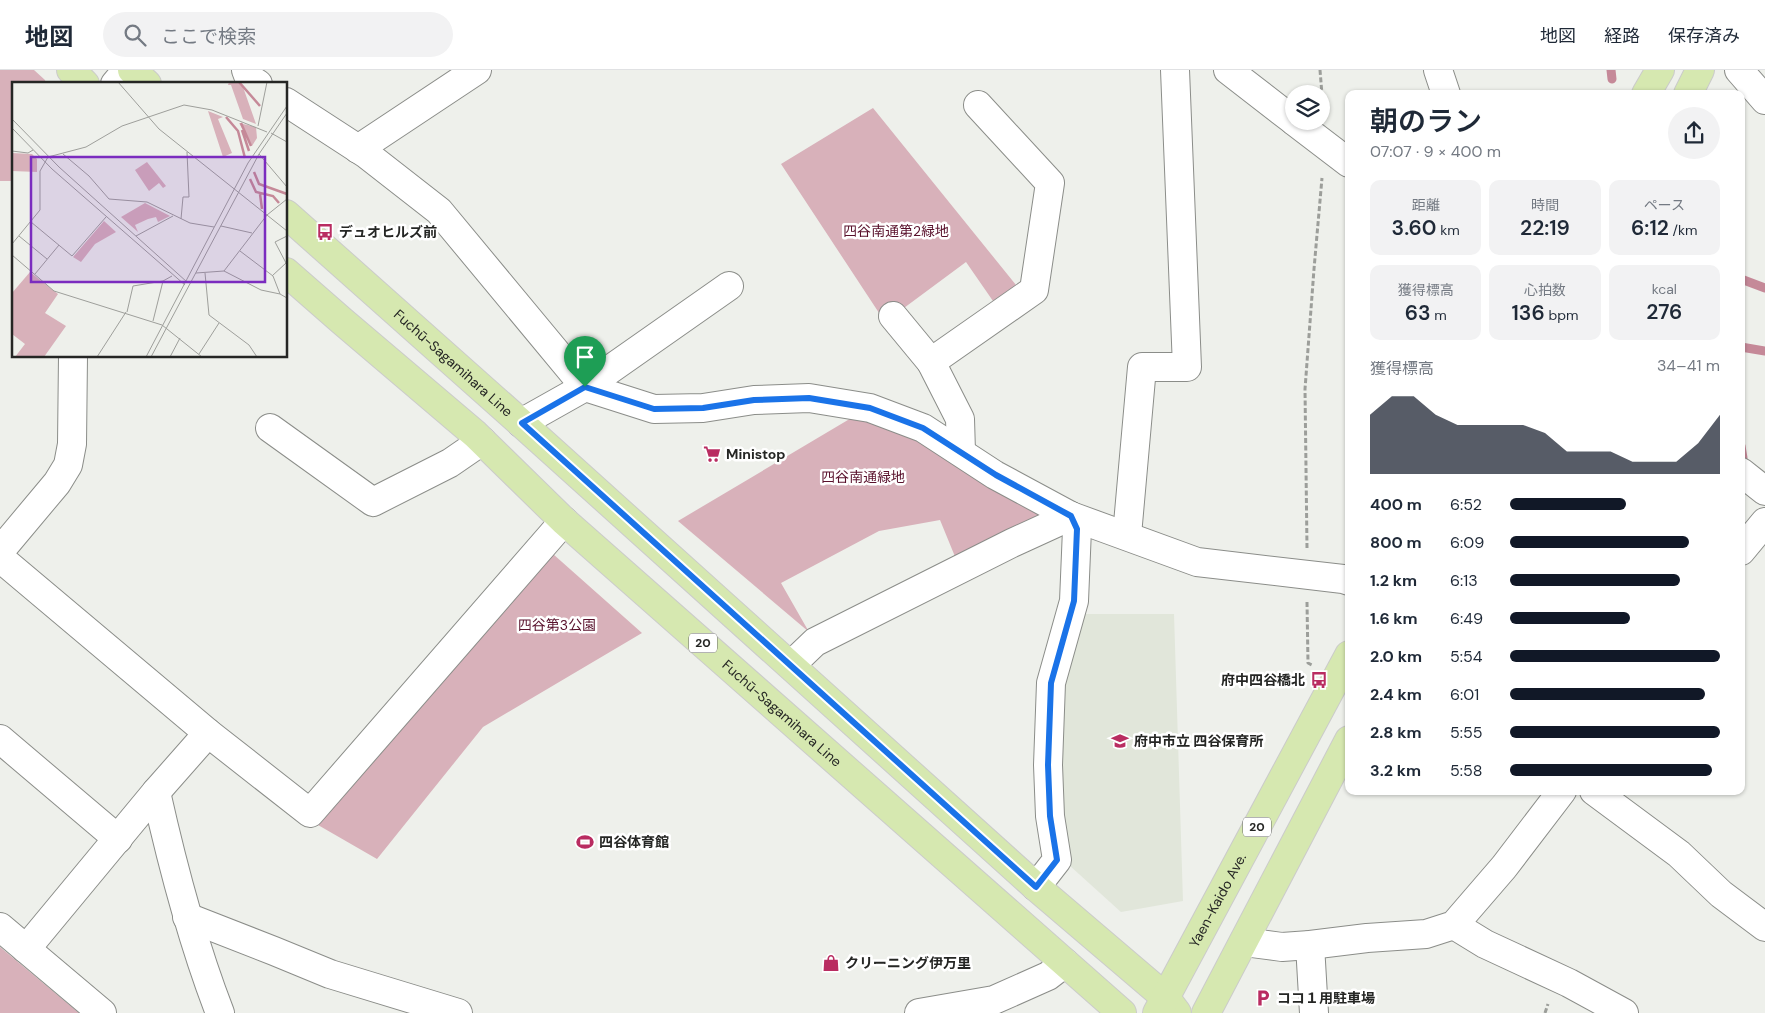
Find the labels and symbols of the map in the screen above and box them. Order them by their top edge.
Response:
inset map [12,82,288,358]
bus stop icon: デュオヒルズ前 [315,222,335,242]
park label: 四谷南通第2緑地 [843,222,949,240]
place label: デュオヒルズ前 [339,223,437,241]
street label: Fuchū-Sagamihara Line [390,305,517,421]
pin [564,336,606,387]
supermarket icon: Ministop [702,444,722,464]
place label: Ministop [726,445,786,463]
park label: 四谷南通緑地 [821,468,905,486]
park label: 四谷第3公園 [518,616,596,634]
road number: 20 [689,634,717,652]
street label: Fuchū-Sagamihara Line [719,656,845,771]
bus stop icon: 府中四谷橋北 [1309,670,1329,690]
place label: 府中四谷橋北 [1221,671,1305,689]
school or university icon: 府中市立 四谷保育所 [1110,731,1130,751]
place label: 府中市立 四谷保育所 [1134,732,1263,750]
road number: 20 [1243,818,1271,836]
sports icon: 四谷体育館 [575,832,595,852]
place label: 四谷体育館 [599,833,669,851]
street label: Yaen-Kaido Ave. [1185,850,1250,950]
shop icon: クリーニング伊万里 [821,953,841,973]
place label: クリーニング伊万里 [845,954,971,972]
parking icon: ココ１用駐車場 [1253,988,1273,1008]
place label: ココ１用駐車場 [1277,989,1375,1007]

